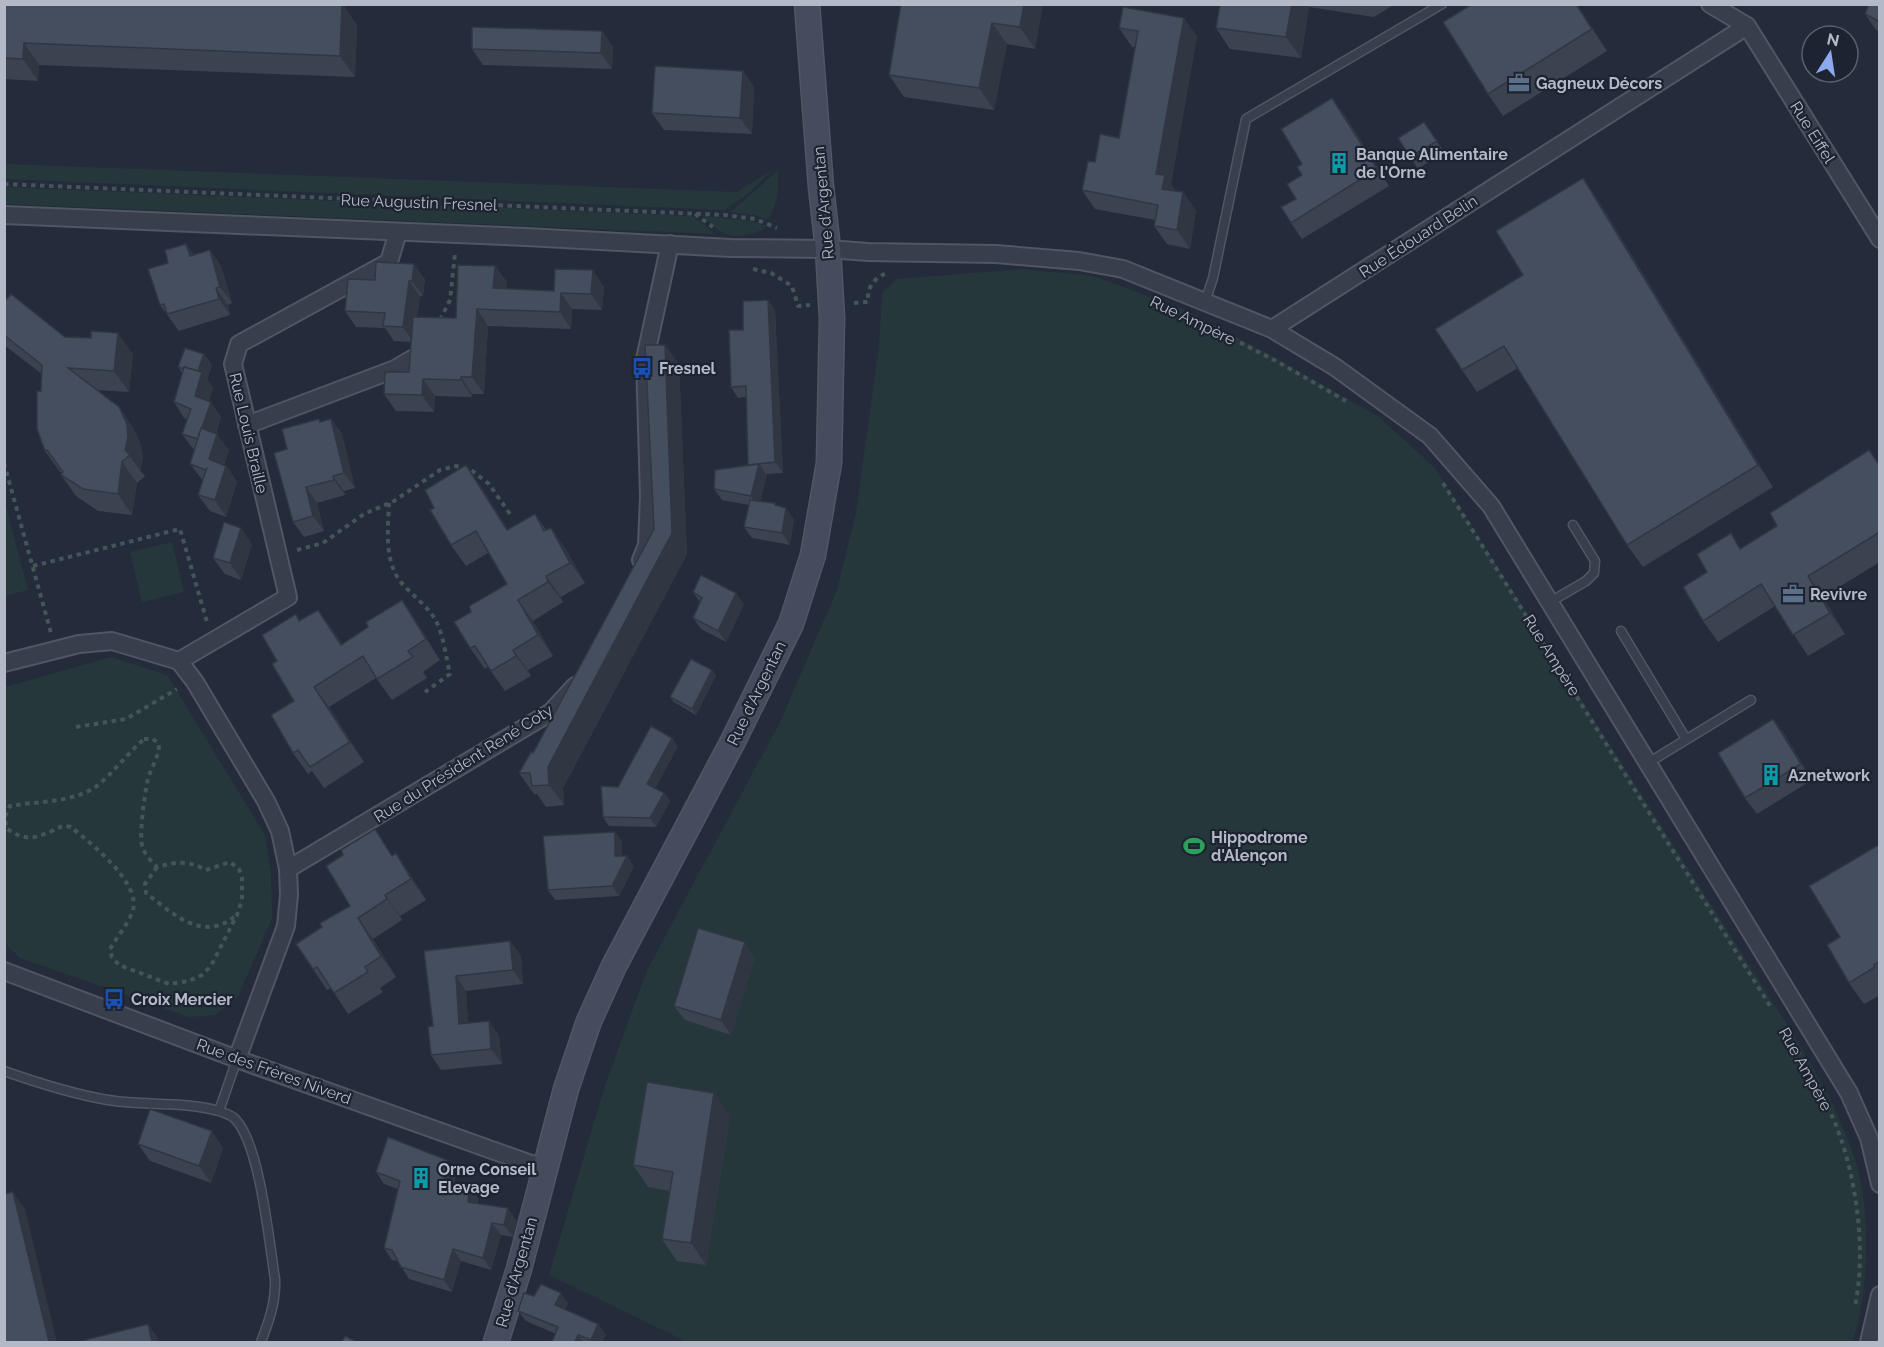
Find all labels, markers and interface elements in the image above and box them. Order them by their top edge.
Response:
north arrow [1800,24,1860,84]
text: N [1825,29,1841,50]
office icon: Gagneux Décors [1507,71,1531,95]
place label: Gagneux Décors [1536,74,1662,93]
street label: Rue Eiffel [1786,98,1839,167]
place label: Banque Alimentaire de l'Orne [1356,145,1508,182]
street label: Rue d'Argentan [809,146,838,260]
building icon: Banque Alimentaire de l'Orne [1327,151,1351,175]
street label: Rue Augustin Fresnel [340,190,498,215]
street label: Rue Édouard Belin [1355,190,1481,282]
street label: Rue Ampère [1147,292,1238,349]
bus stop icon: Fresnel [630,356,654,380]
place label: Fresnel [659,359,717,378]
street label: Rue Louis Braille [225,371,272,495]
office icon: Revivre [1781,582,1805,606]
place label: Revivre [1810,585,1867,604]
street label: Rue Ampère [1519,611,1584,699]
street label: Rue d'Argentan [723,638,790,748]
street label: Rue du Président René Coty [370,700,557,826]
building icon: Aznetwork [1759,763,1783,787]
place label: Aznetwork [1788,766,1870,785]
place label: Hippodrome d'Alençon [1211,828,1308,865]
sports icon: Hippodrome d'Alençon [1182,834,1206,858]
bus stop icon: Croix Mercier [102,987,126,1011]
place label: Croix Mercier [131,990,232,1009]
street label: Rue Ampère [1775,1024,1836,1114]
street label: Rue des Frères Niverd [194,1035,354,1108]
place label: Orne Conseil Elevage [438,1160,537,1197]
building icon: Orne Conseil Elevage [409,1166,433,1190]
street label: Rue d'Argentan [492,1215,541,1329]

